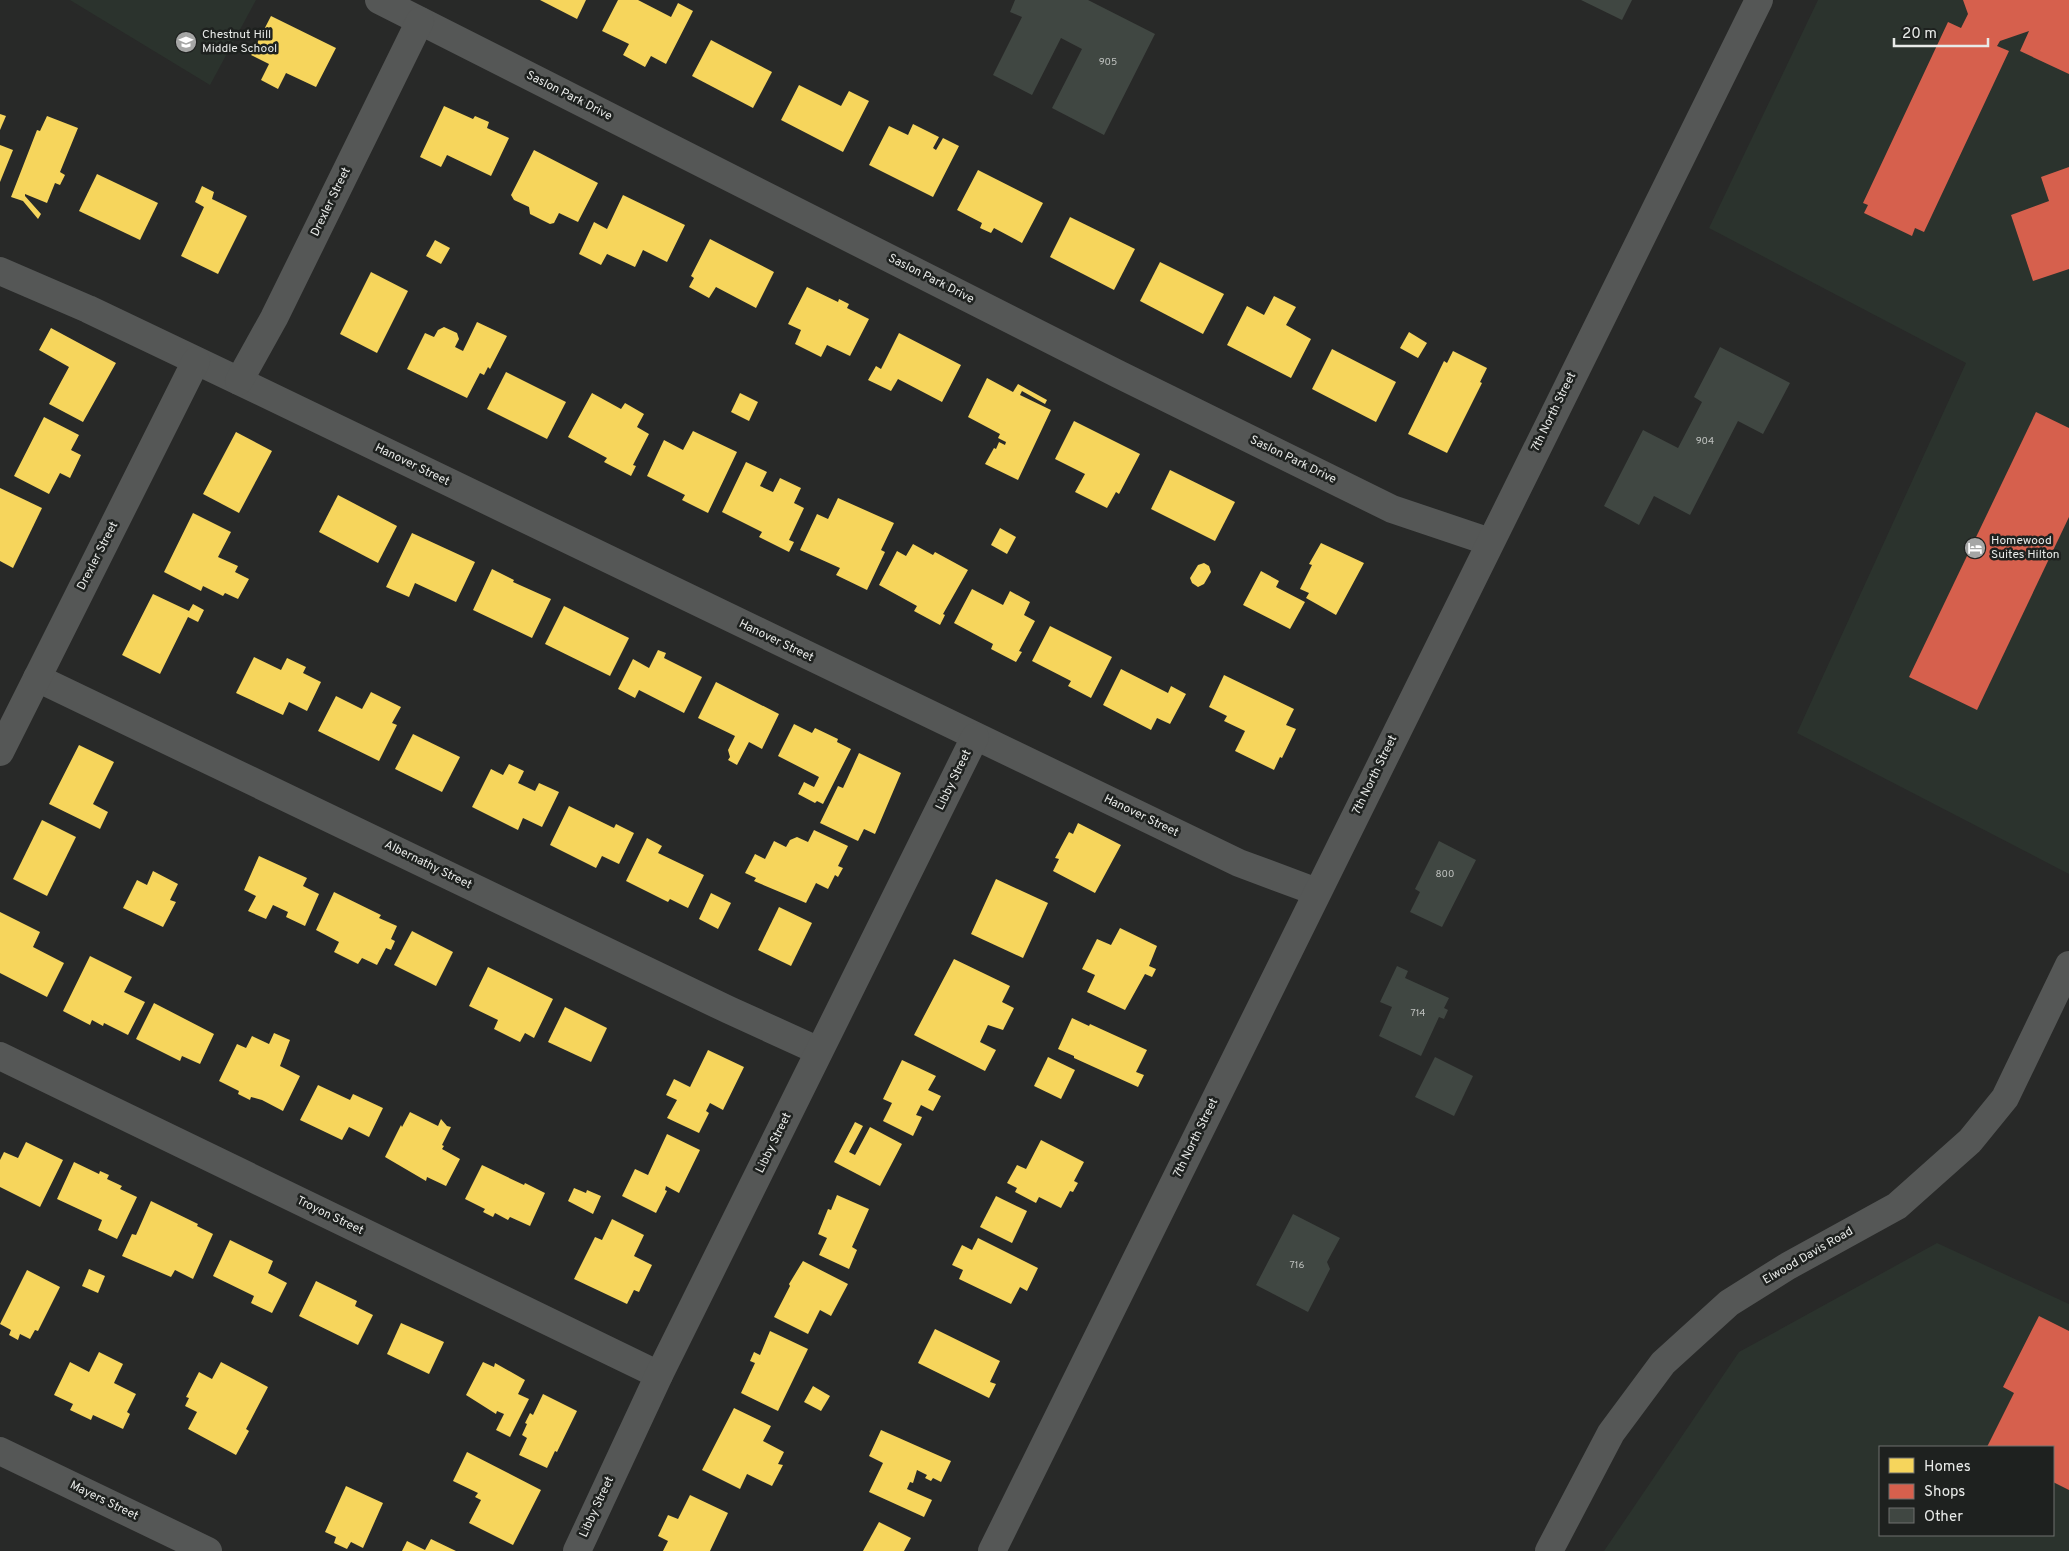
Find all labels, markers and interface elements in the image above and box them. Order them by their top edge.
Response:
scale bar [1894,15,1988,47]
text: 20 m [1902,25,1937,44]
place label: Chestnut Hill Middle School [202,27,277,57]
school or university icon: Chestnut Hill Middle School [174,30,198,54]
house number: 905 [1099,56,1117,69]
street label: Saslon Park Drive [523,67,615,125]
street label: Drexler Street [307,165,355,239]
street label: Saslon Park Drive [885,250,977,308]
street label: 7th North Street [1528,370,1580,454]
street label: Saslon Park Drive [1247,432,1339,488]
house number: 904 [1696,435,1714,448]
street label: Hanover Street [372,440,452,490]
street label: Drexler Street [74,519,122,593]
place label: Homewood Suites Hilton [1991,533,2060,563]
hotel icon: Homewood Suites Hilton [1963,536,1987,560]
street label: Hanover Street [736,616,816,666]
street label: 7th North Street [1349,733,1401,817]
street label: Libby Street [932,747,976,813]
street label: Hanover Street [1101,791,1181,841]
street label: Albernathy Street [382,837,474,893]
house number: 800 [1436,868,1454,881]
house number: 714 [1410,1007,1426,1020]
street label: 7th North Street [1170,1096,1222,1180]
street label: Libby Street [752,1110,796,1176]
street label: Troyon Street [294,1193,366,1239]
street label: Elwood Davis Road [1760,1224,1856,1288]
house number: 716 [1289,1259,1305,1272]
legend [1879,1446,2054,1536]
text: Homes [1924,1458,1971,1477]
street label: Libby Street [576,1474,618,1540]
street label: Mayers Street [67,1477,141,1525]
text: Shops [1924,1483,1965,1502]
text: Other [1924,1508,1963,1527]

